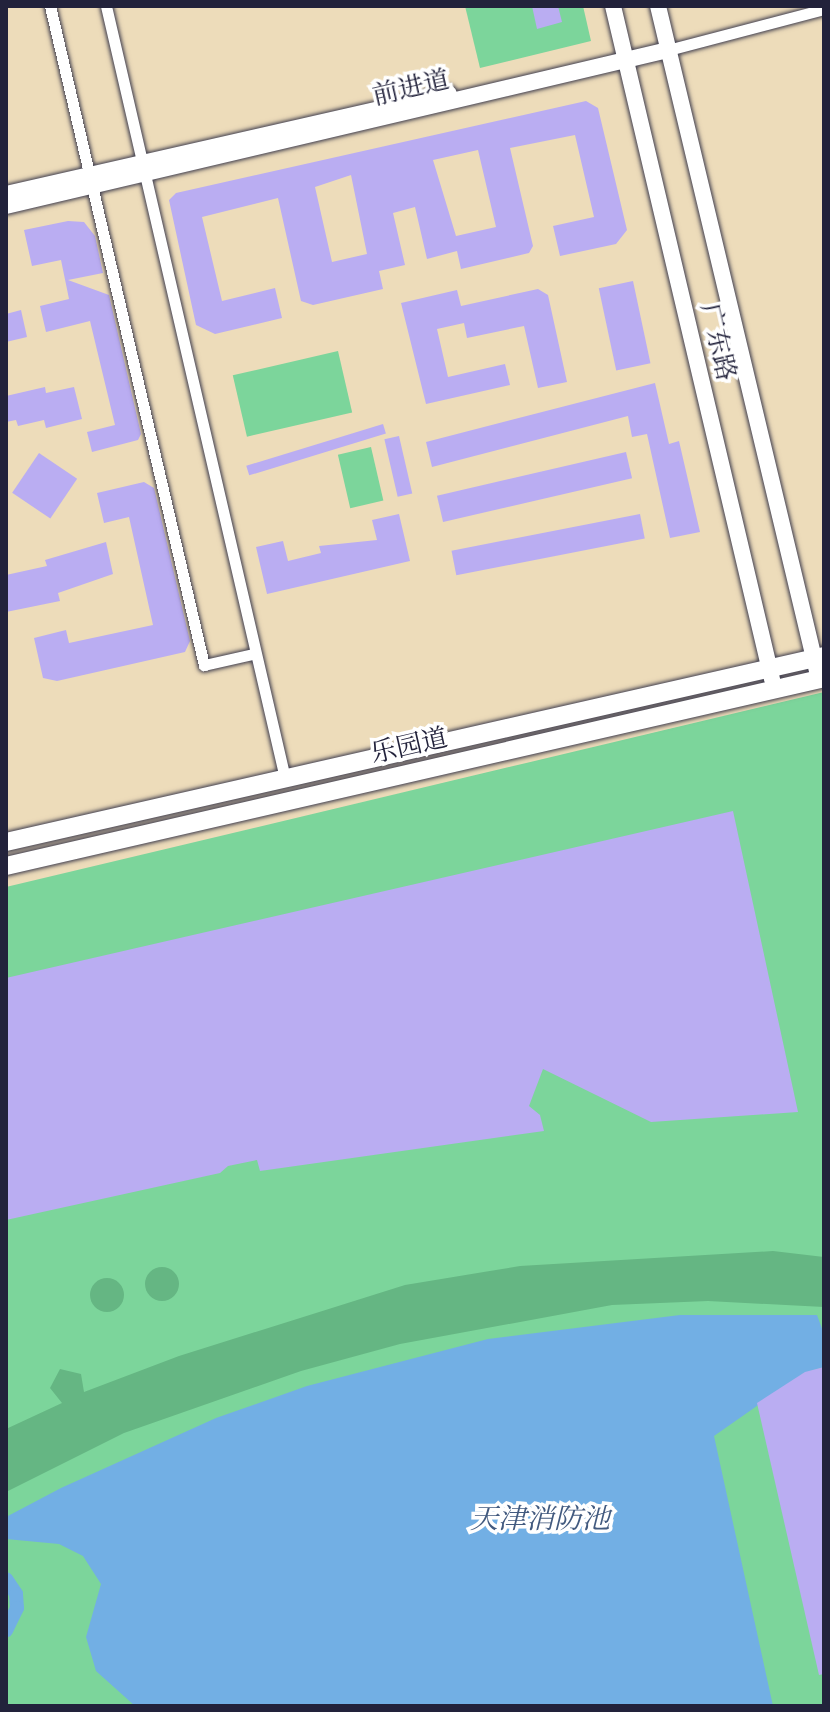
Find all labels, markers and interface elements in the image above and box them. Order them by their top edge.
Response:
street label: 前进道 [369,64,453,112]
street label: 广东路 [694,300,742,384]
street label: 乐园道 [367,722,451,770]
water label: 天津消防池 [470,1502,610,1536]

